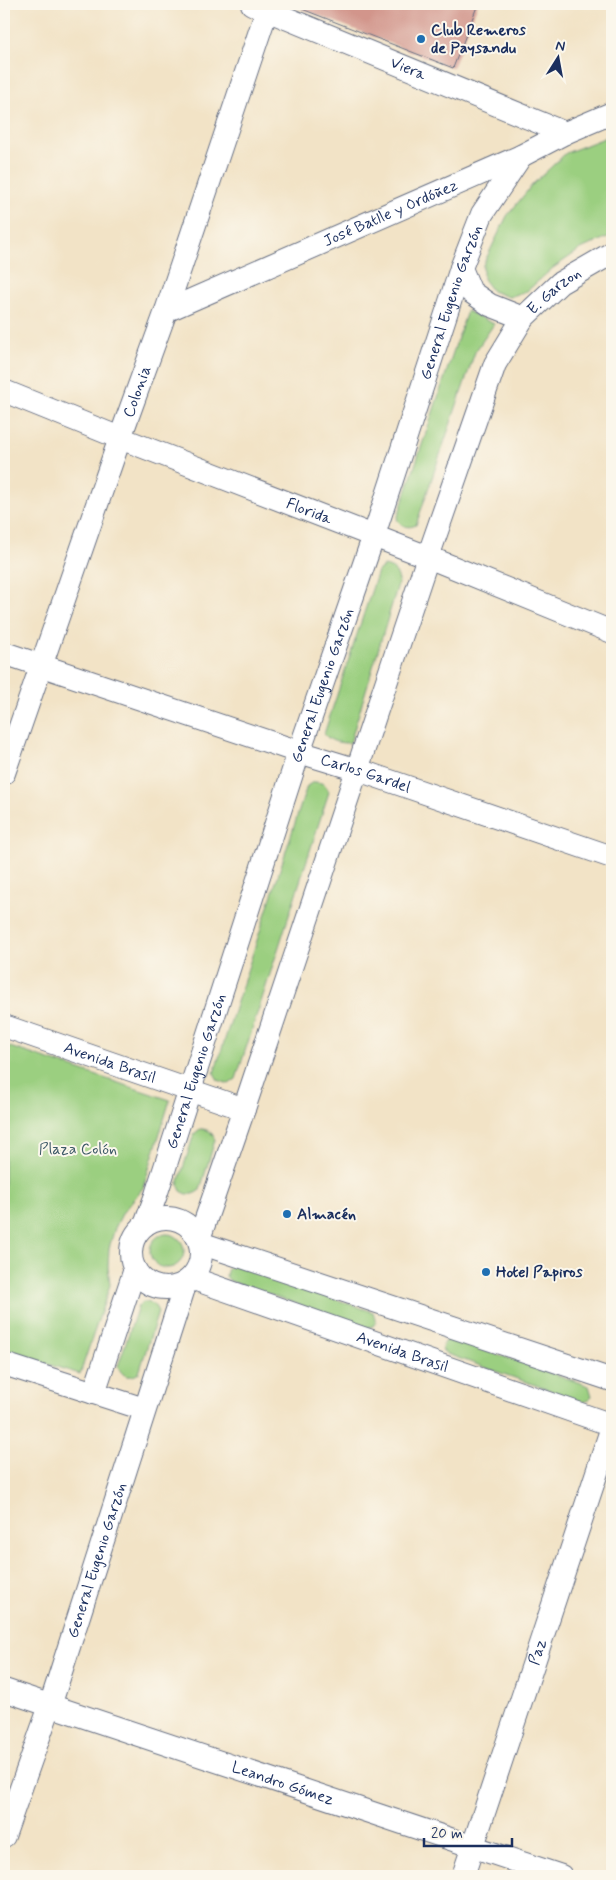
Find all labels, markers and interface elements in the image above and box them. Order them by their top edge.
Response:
place label: Club Remeros de Paysandu [431,20,527,59]
north arrow [534,32,584,82]
marker: Club Remeros de Paysandu [415,33,427,45]
text: N [554,36,567,56]
street label: Viera [387,52,430,85]
street label: José Batlle y Ordóñez [320,174,461,252]
street label: General Eugenio Garzón [415,222,487,383]
street label: E. Garzon [522,263,585,319]
street label: Colonia [118,363,156,420]
street label: Florida [283,493,335,530]
street label: General Eugenio Garzón [286,605,358,765]
street label: Carlos Gardel [318,749,414,798]
street label: General Eugenio Garzón [161,991,231,1152]
street label: Avenida Brasil [61,1037,159,1088]
park label: Plaza Colón [39,1139,117,1160]
place label: Almacén [297,1204,356,1225]
marker: Almacén [281,1208,293,1220]
place label: Hotel Papiros [496,1262,583,1283]
marker: Hotel Papiros [480,1266,492,1278]
street label: Avenida Brasil [354,1326,451,1378]
street label: General Eugenio Garzón [62,1480,132,1641]
street label: Paz [523,1636,551,1668]
street label: Leandro Gómez [229,1756,337,1810]
scale bar [424,1815,511,1847]
text: 20 m [431,1824,463,1844]

